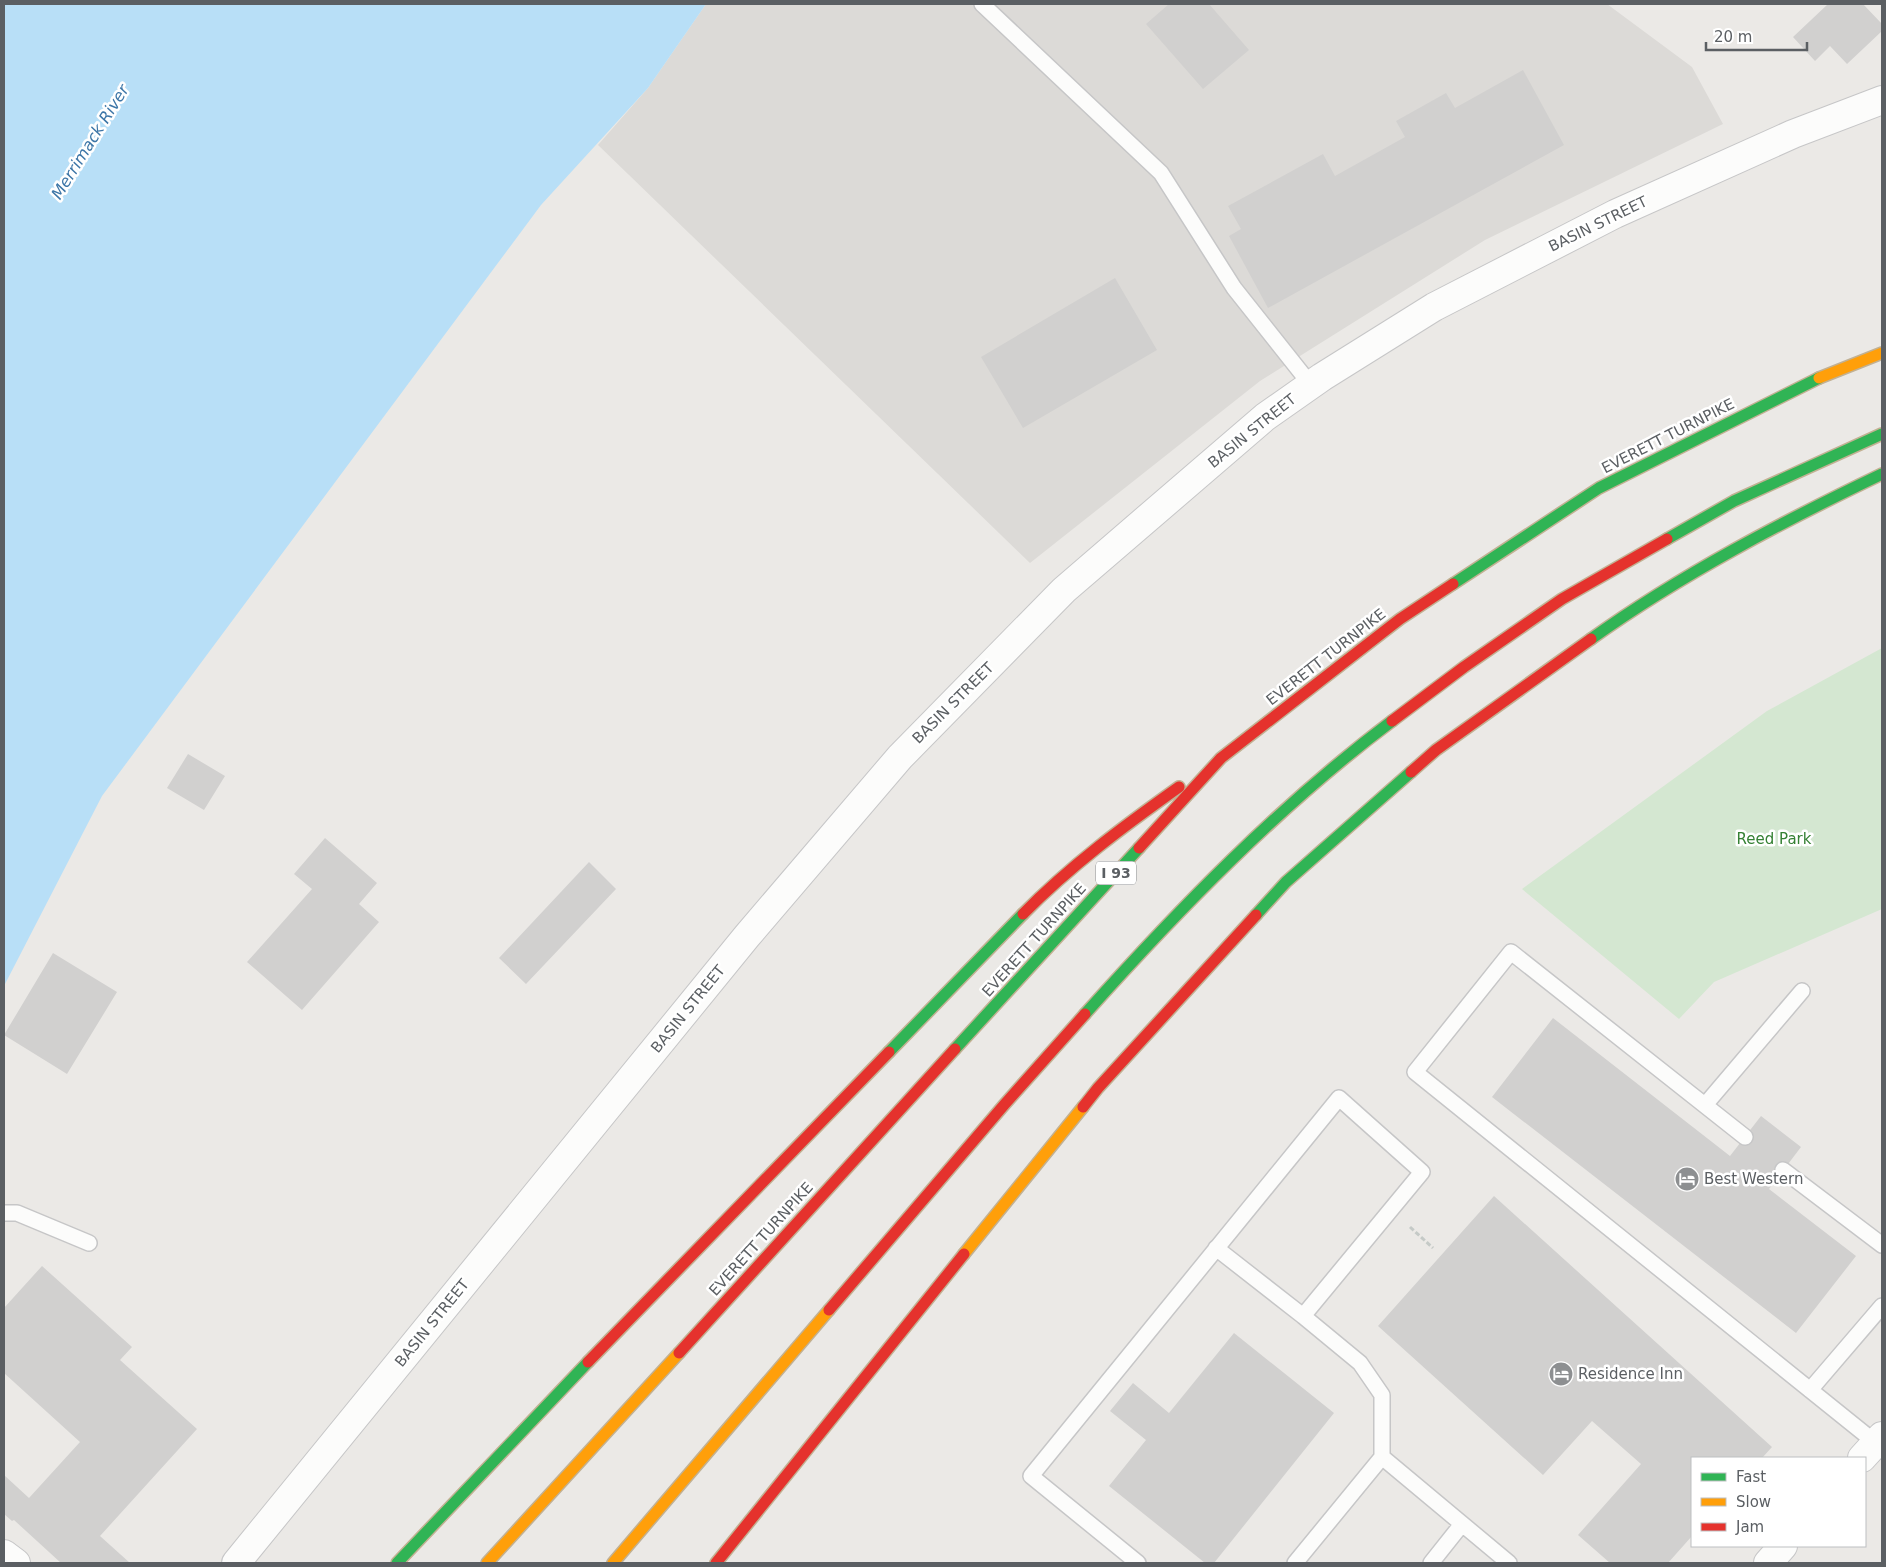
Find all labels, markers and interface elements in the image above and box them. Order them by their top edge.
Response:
scale bar [1706,20,1807,52]
text: 20 m [1714,28,1752,46]
water label: Merrimack River [47,80,134,203]
street label: BASIN STREET [1546,192,1651,256]
street label: BASIN STREET [1204,390,1300,472]
street label: EVERETT TURNPIKE [1599,395,1737,477]
street label: EVERETT TURNPIKE [1263,605,1389,709]
street label: BASIN STREET [909,658,998,747]
park label: Reed Park [1737,830,1812,848]
road number: I 93 [1096,861,1136,884]
street label: EVERETT TURNPIKE [978,880,1090,1000]
street label: BASIN STREET [647,961,729,1057]
hotel icon: Best Western [1674,1166,1700,1192]
place label: Best Western [1704,1170,1804,1188]
street label: EVERETT TURNPIKE [705,1179,817,1299]
street label: BASIN STREET [391,1275,473,1371]
hotel icon: Residence Inn [1548,1361,1574,1387]
place label: Residence Inn [1578,1365,1683,1383]
legend [1691,1457,1866,1547]
text: Fast [1736,1468,1766,1486]
text: Slow [1736,1493,1771,1511]
text: Jam [1735,1518,1764,1536]

